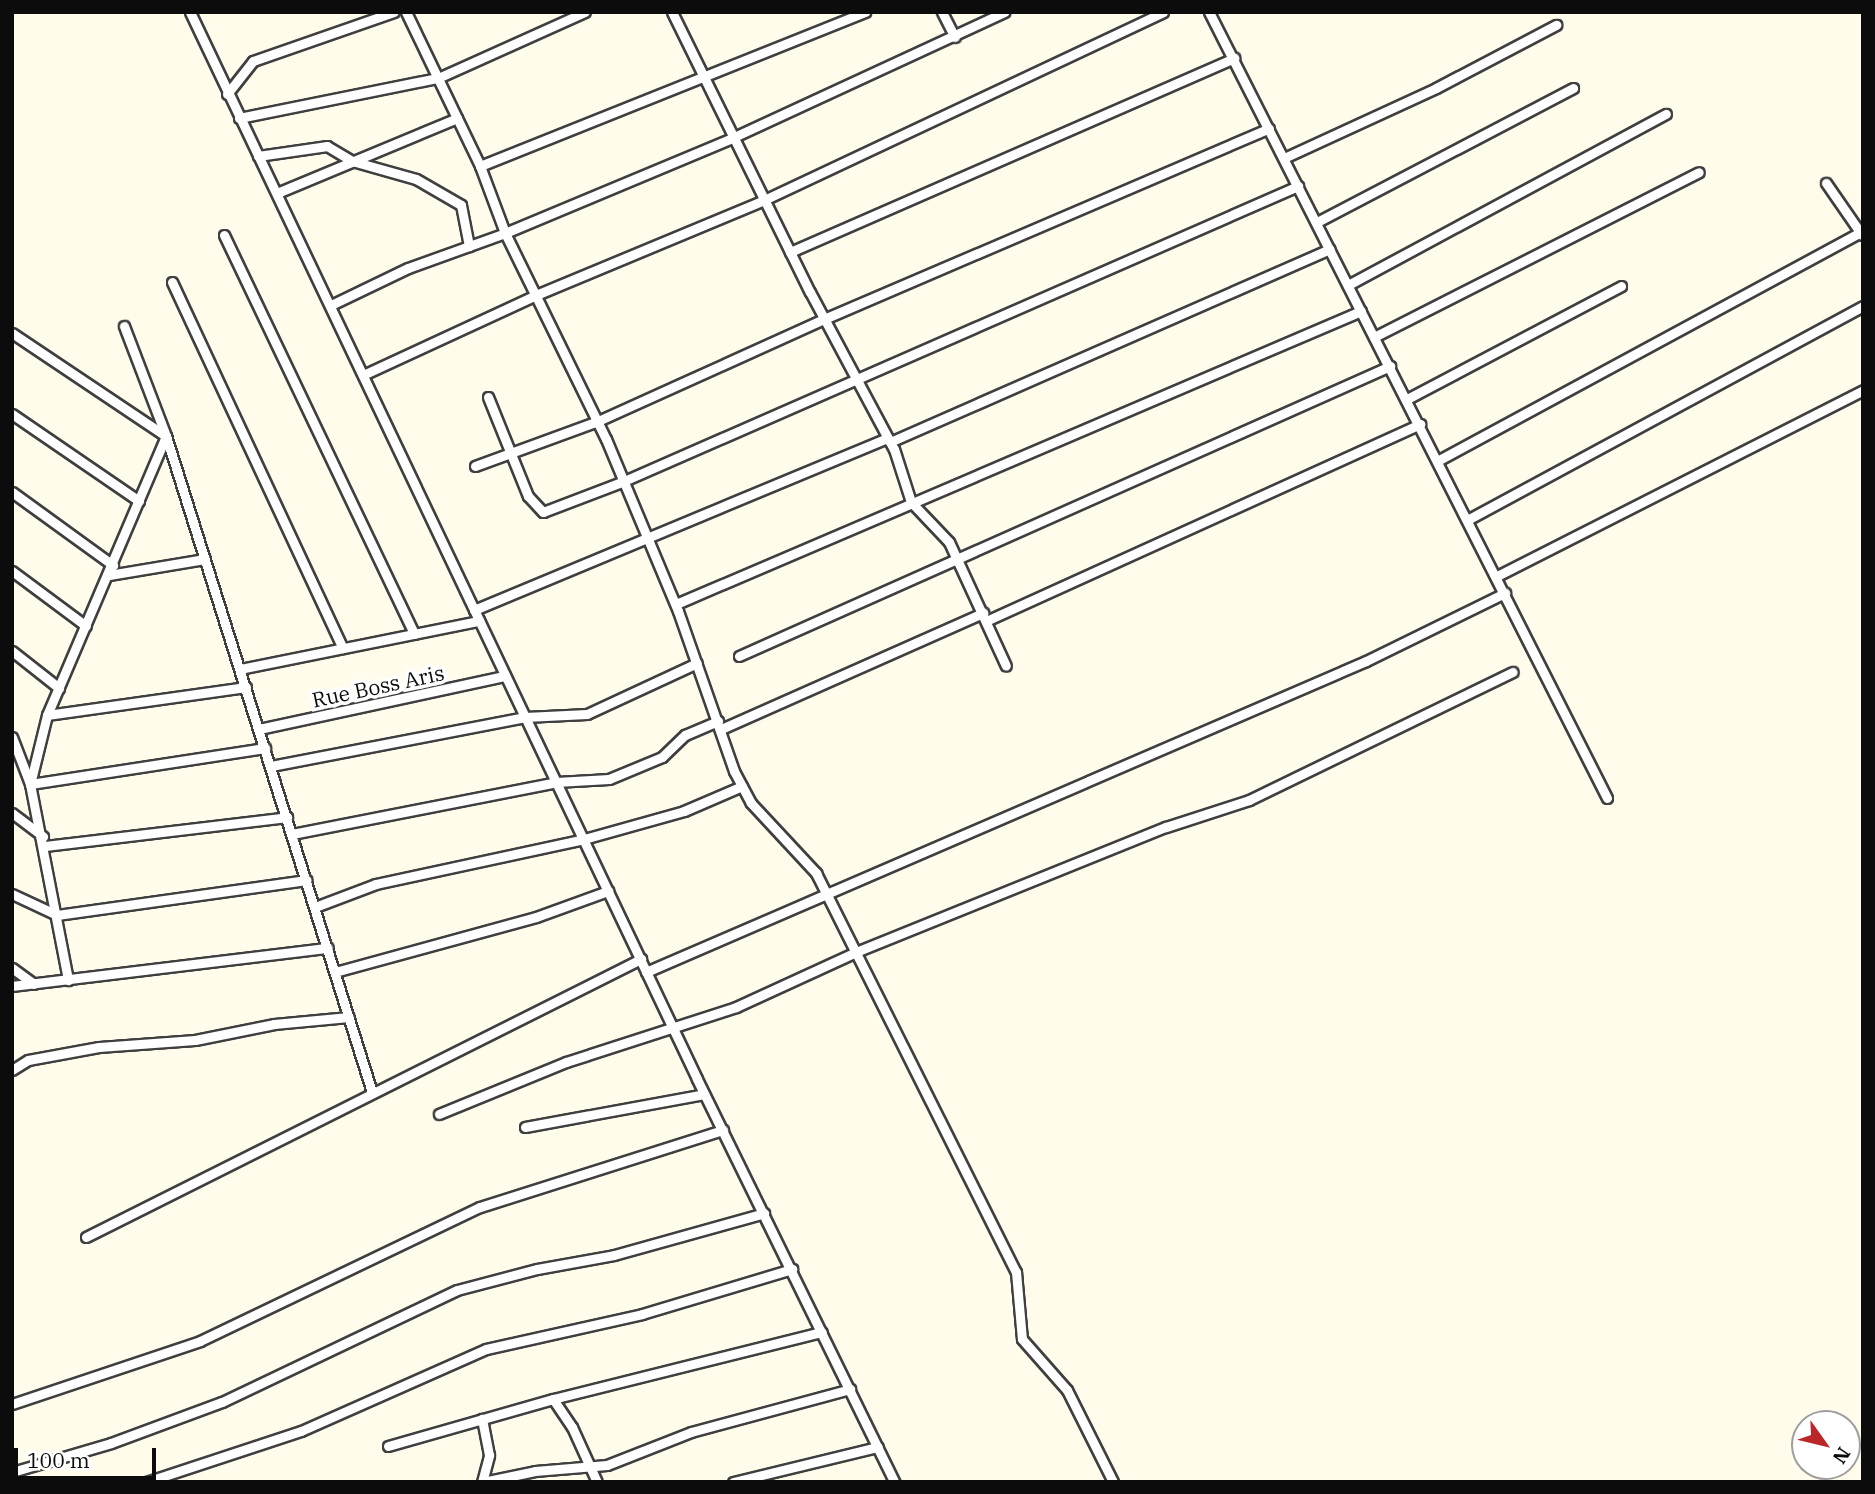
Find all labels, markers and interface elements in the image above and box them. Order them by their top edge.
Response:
street label: Rue Boss Aris [309,660,447,712]
north arrow [1791,1410,1861,1480]
scale bar [18,1434,159,1478]
text: N [1828,1443,1856,1469]
text: 100 m [27,1446,90,1474]

